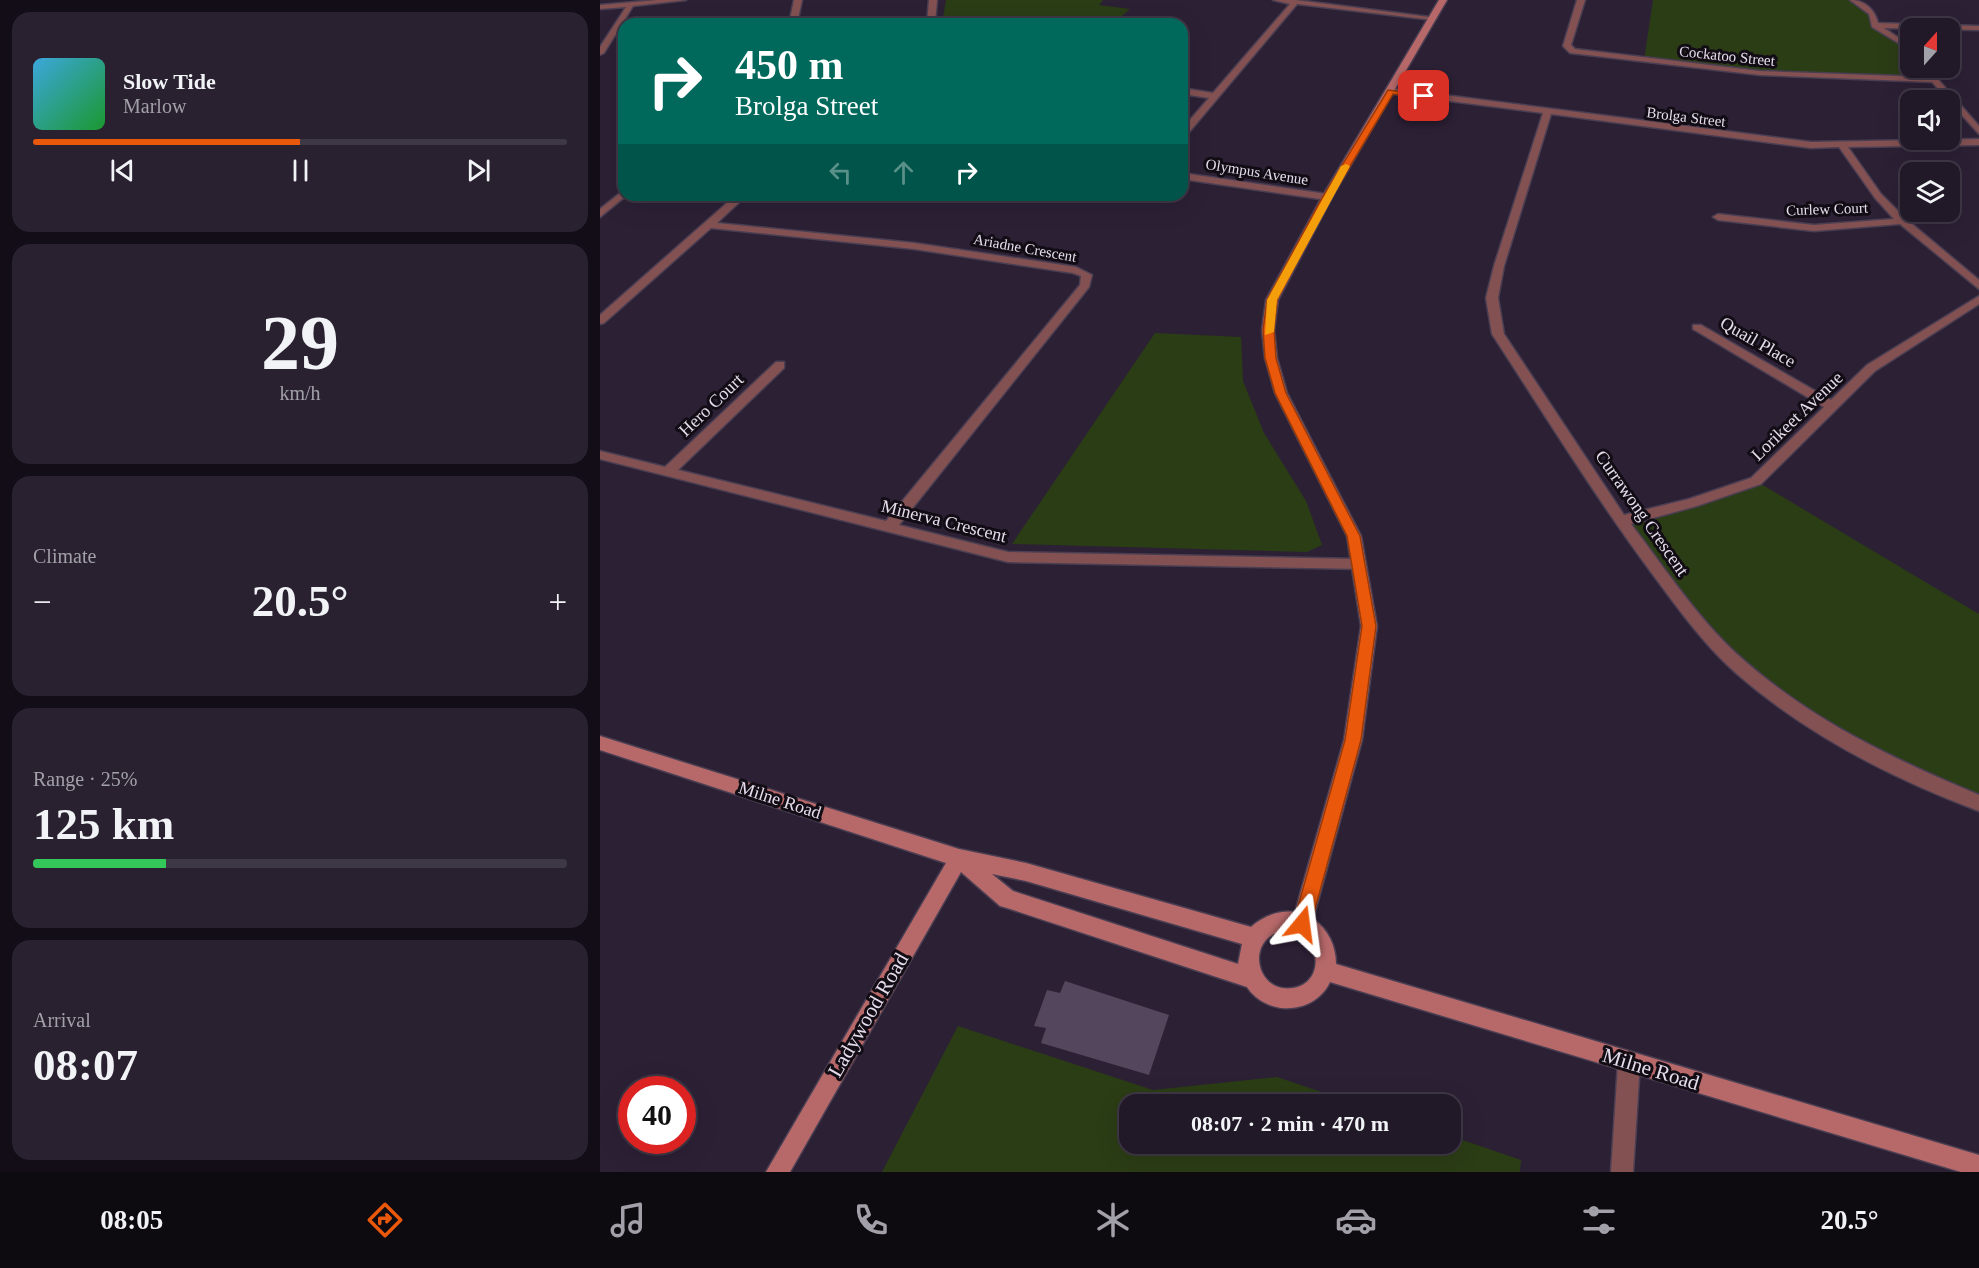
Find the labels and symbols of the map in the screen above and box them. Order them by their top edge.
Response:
north arrow [1900,18,1960,78]
street label: Cockatoo Street [1678,43,1777,69]
pin [1398,70,1449,121]
street label: Brolga Street [1646,104,1727,130]
street label: Olympus Avenue [1205,156,1310,188]
street label: Curlew Court [1786,200,1869,218]
street label: Ariadne Crescent [972,231,1079,265]
street label: Quail Place [1717,312,1799,372]
street label: Lorikeet Avenue [1747,367,1847,465]
street label: Hero Court [675,370,747,440]
street label: Currawong Crescent [1591,446,1693,580]
street label: Minerva Crescent [879,496,1009,546]
street label: Milne Road [736,777,824,823]
position arrow [1270,892,1334,956]
street label: Ladywood Road [823,948,913,1081]
street label: Milne Road [1600,1043,1703,1095]
speed limit sign: 40 [618,1076,696,1154]

